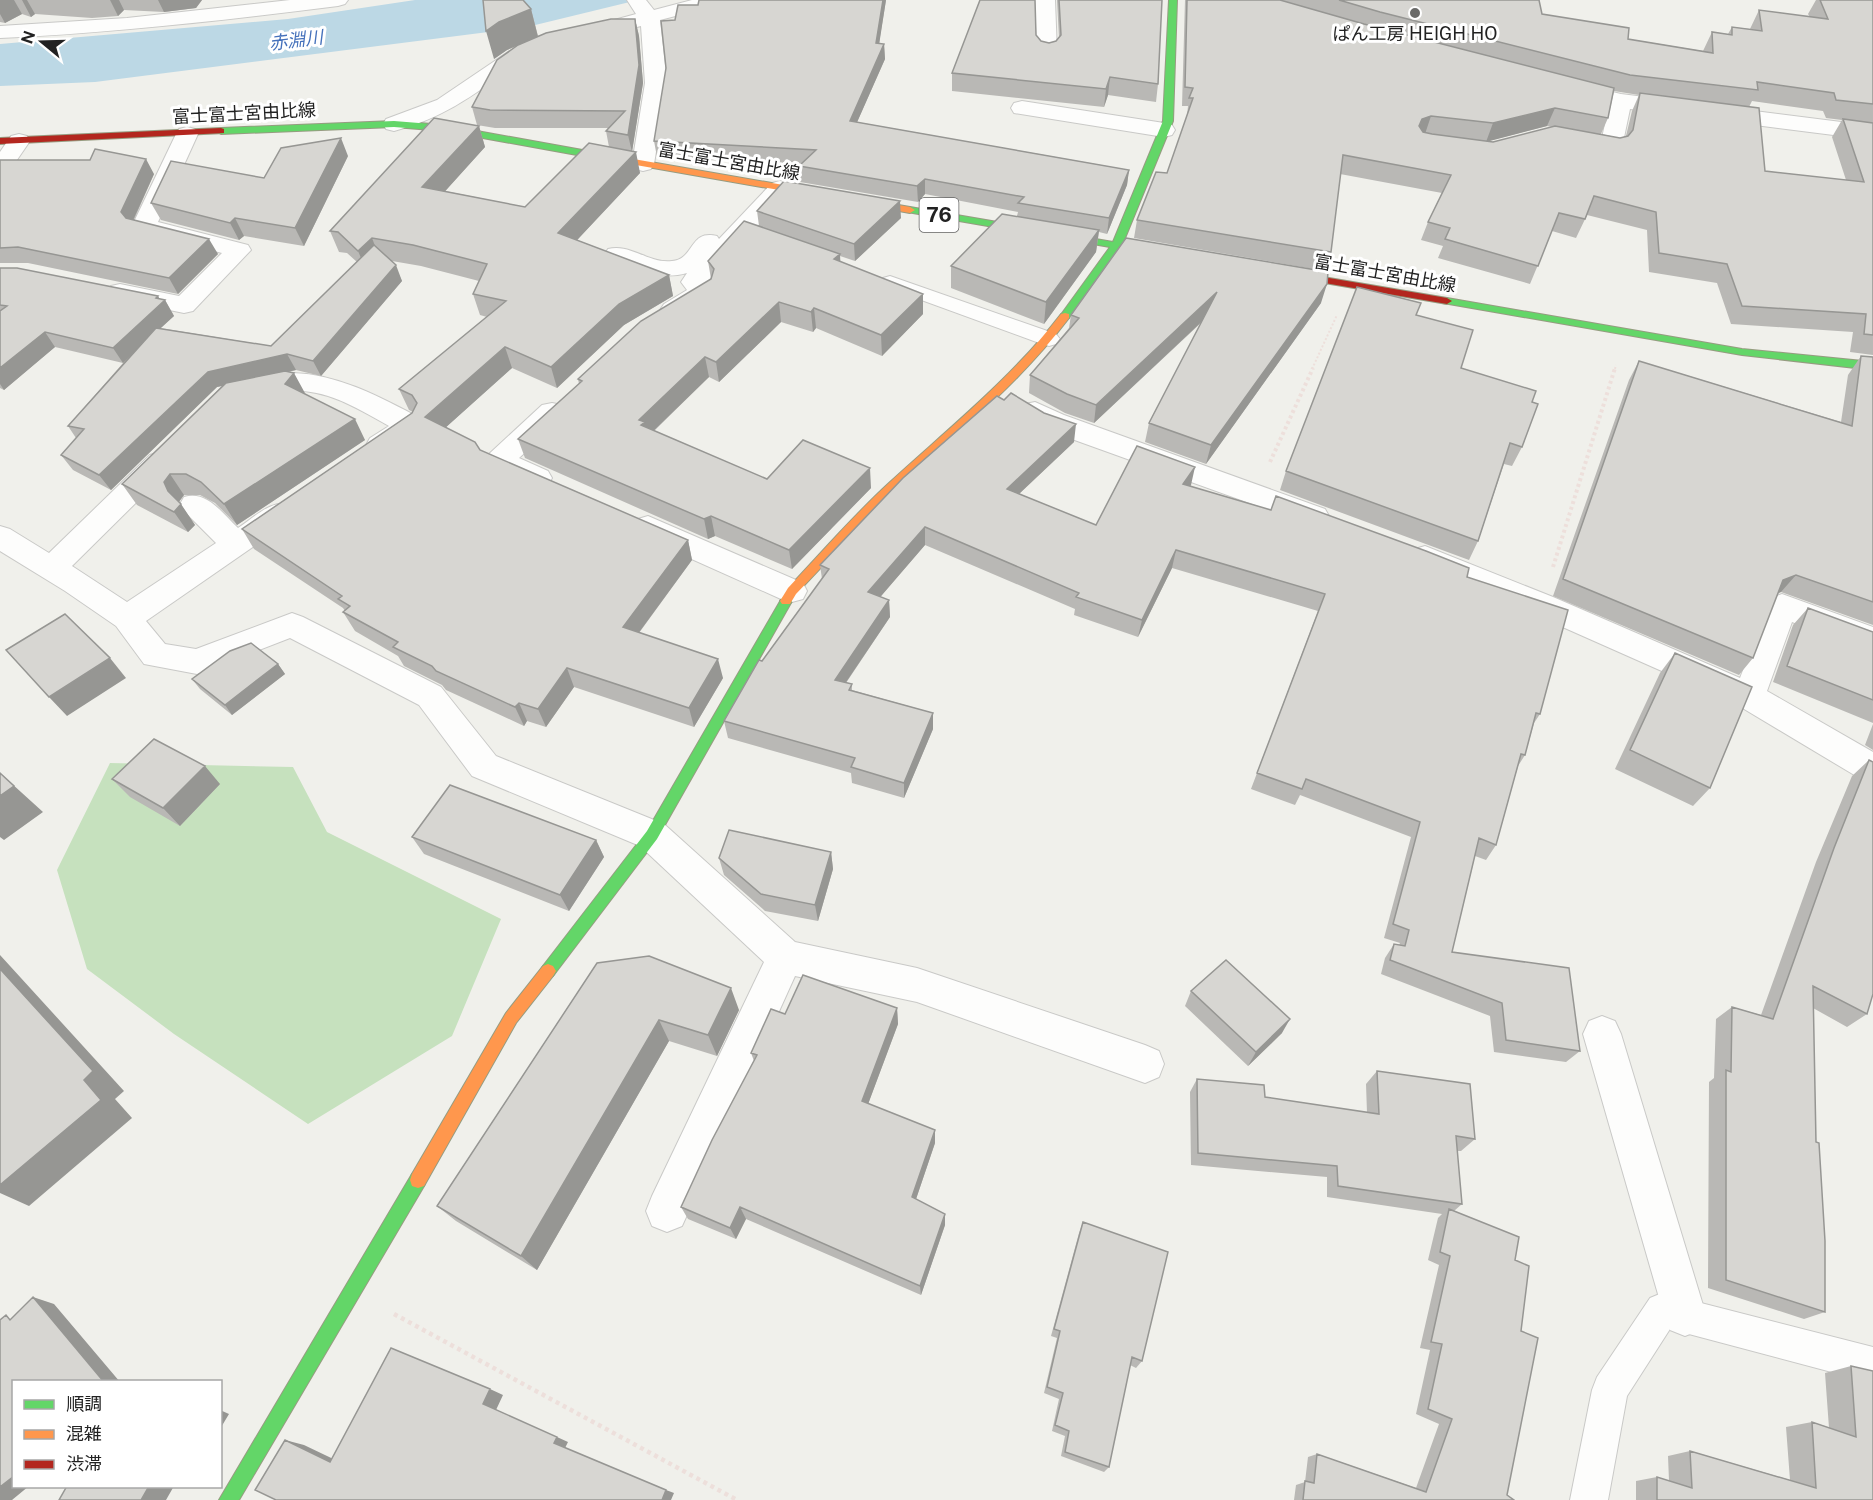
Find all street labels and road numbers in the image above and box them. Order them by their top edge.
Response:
street label: 富士富士宮由比線 [172,99,316,127]
street label: 富士富士宮由比線 [656,138,802,184]
road number: 76 [920,198,958,232]
street label: 富士富士宮由比線 [1312,250,1458,296]

